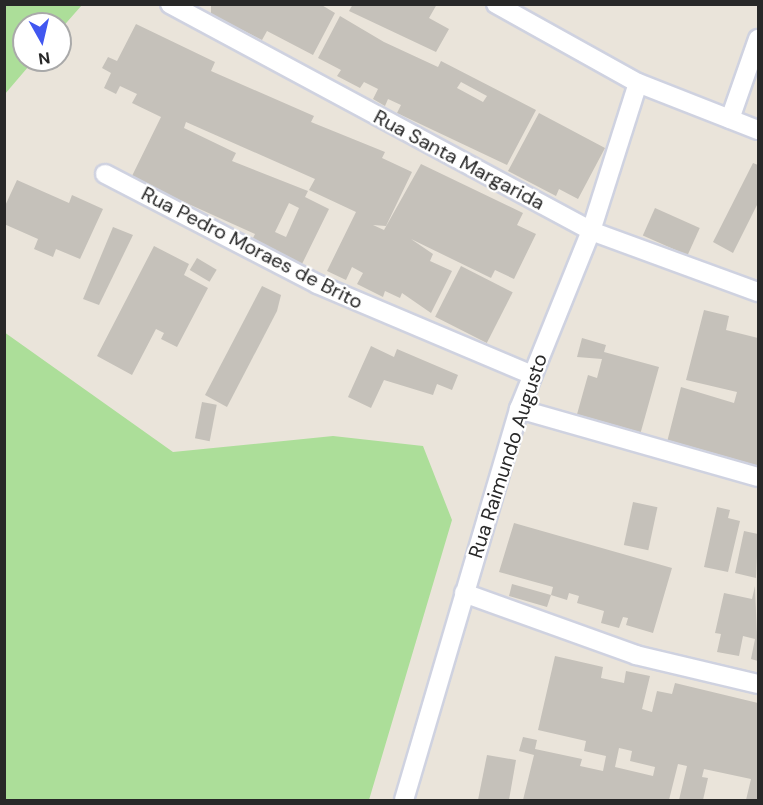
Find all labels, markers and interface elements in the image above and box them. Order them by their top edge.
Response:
north arrow [12,12,72,72]
text: N [37,47,52,70]
street label: Rua Santa Margarida [369,105,549,215]
street label: Rua Pedro Moraes de Brito [137,182,367,314]
street label: Rua Raimundo Augusto [464,351,552,561]

